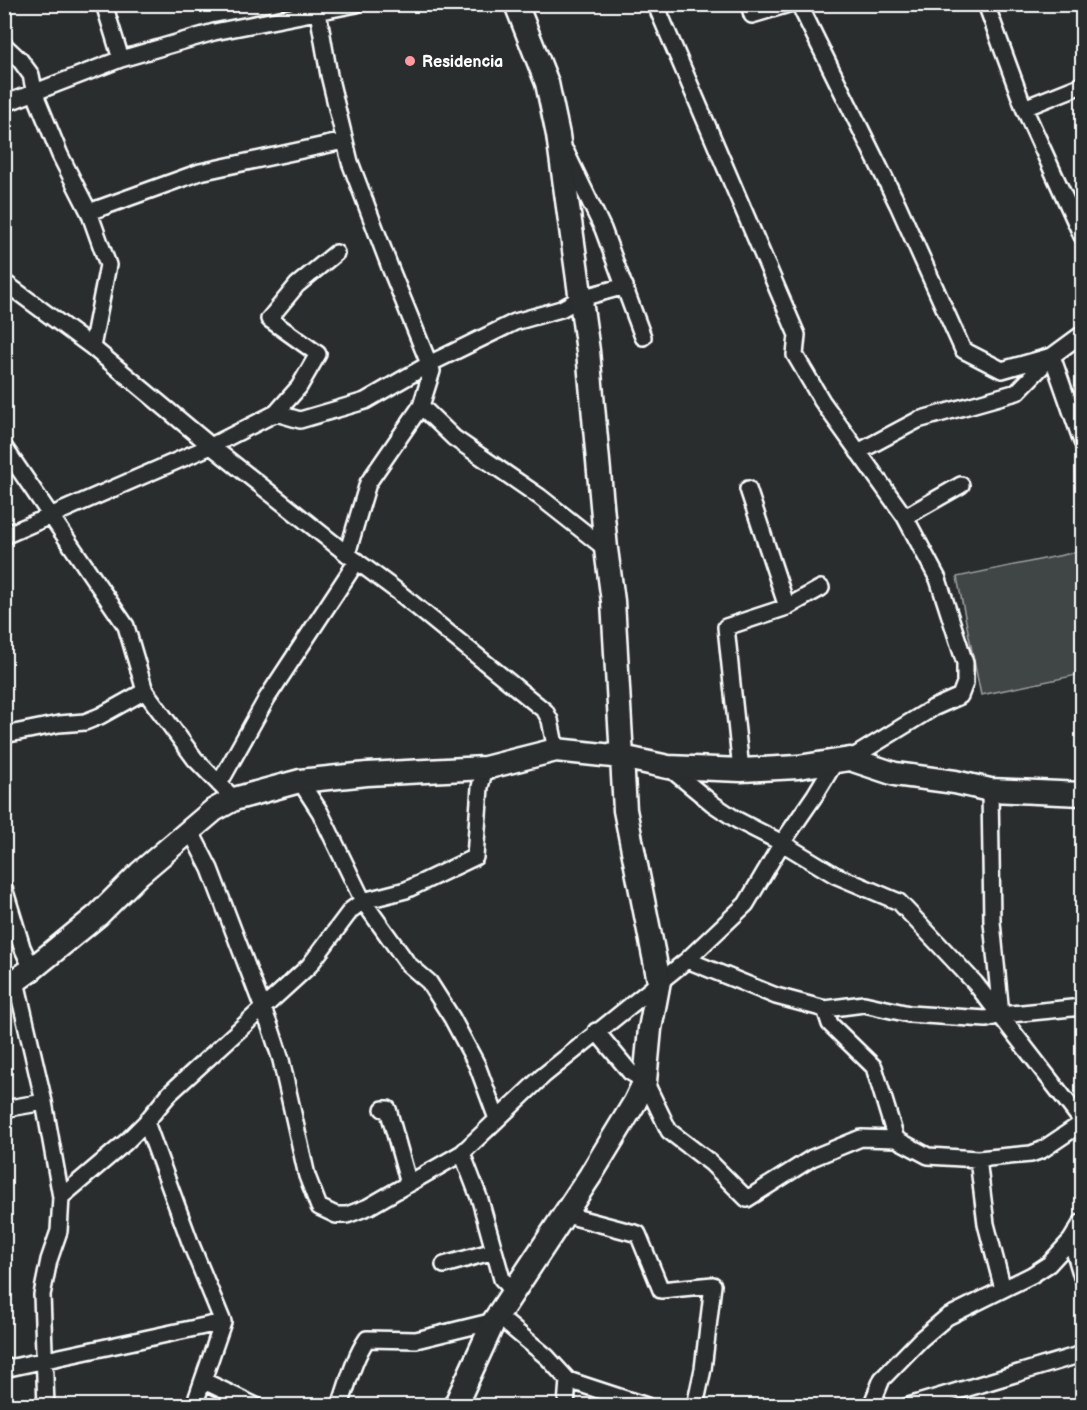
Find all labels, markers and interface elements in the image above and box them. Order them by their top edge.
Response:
place label: Residencia [422,53,503,72]
marker: Residencia [403,54,417,68]

